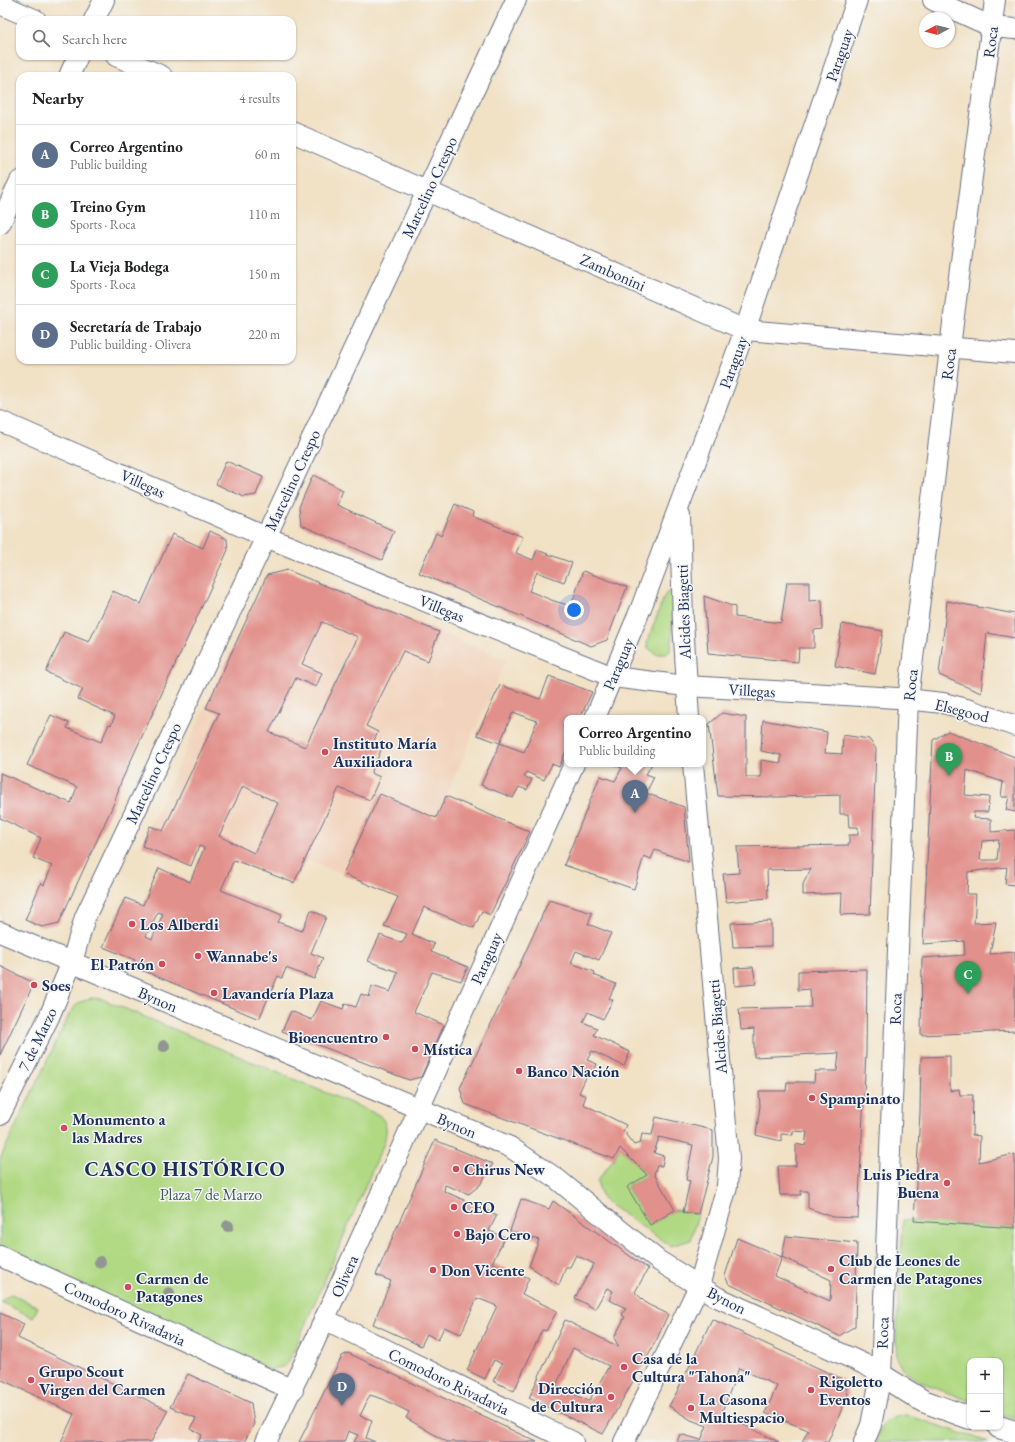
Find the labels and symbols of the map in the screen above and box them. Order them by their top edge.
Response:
north arrow [919,12,955,48]
street label: Roca [978,24,1003,59]
street label: Paraguay [821,25,859,84]
street label: Marcelino Crespo [397,133,462,241]
street label: Zambonini [577,249,649,296]
street label: Paraguay [714,332,753,392]
street label: Roca [936,346,961,381]
street label: Marcelino Crespo [260,426,325,534]
street label: Villegas [117,464,168,503]
street label: Alcides Biagetti [671,564,696,661]
street label: Villegas [416,590,467,627]
your location [564,600,584,620]
street label: Paraguay [598,634,639,694]
street label: Roca [898,667,923,702]
street label: Villegas [728,679,776,702]
street label: Elsegood [933,694,992,728]
street label: Marcelino Crespo [121,719,186,827]
place label: Instituto María Auxiliadora [332,733,438,772]
pin: B [936,743,962,776]
marker: Instituto María Auxiliadora [320,747,330,757]
pin: A [622,780,648,813]
place label: Los Alberdi [140,914,219,935]
marker: Los Alberdi [127,919,137,929]
street label: Paraguay [466,928,508,987]
place label: Wannabe's [206,946,278,967]
marker: Wannabe's [193,951,203,961]
place label: El Patrón [91,954,154,975]
marker: El Patrón [157,959,167,969]
pin: C [955,961,981,994]
place label: Soes [42,975,71,996]
street label: Alcides Biagetti [703,979,732,1076]
marker: Soes [29,980,39,990]
street label: Bynon [135,982,181,1017]
place label: Lavandería Plaza [222,983,335,1004]
marker: Lavandería Plaza [209,988,219,998]
street label: Roca [884,992,907,1025]
street label: 7 de Marzo [13,1004,62,1074]
place label: Bioencuentro [288,1027,378,1048]
marker: Bioencuentro [381,1032,391,1042]
place label: Mística [423,1039,473,1060]
marker: Mística [410,1044,420,1054]
place label: Banco Nación [527,1061,620,1082]
marker: Banco Nación [514,1066,524,1076]
place label: Spampinato [820,1088,900,1109]
marker: Spampinato [807,1093,817,1103]
street label: Bynon [434,1108,480,1143]
place label: Monumento a las Madres [72,1109,166,1148]
marker: Monumento a las Madres [59,1123,69,1133]
district label: CASCO HISTÓRICO [84,1156,286,1182]
place label: Chirus New [464,1159,545,1180]
marker: Chirus New [451,1164,461,1174]
place label: Luis Piedra Buena [863,1164,940,1203]
marker: Luis Piedra Buena [942,1178,952,1188]
park label: Plaza 7 de Marzo [160,1184,262,1205]
place label: CEO [462,1197,495,1218]
marker: CEO [449,1202,459,1212]
place label: Bajo Cero [465,1224,531,1245]
marker: Bajo Cero [452,1229,462,1239]
place label: Club de Leones de Carmen de Patagones [839,1250,982,1289]
street label: Olivera [326,1251,363,1301]
place label: Don Vicente [441,1260,525,1281]
marker: Club de Leones de Carmen de Patagones [826,1264,836,1274]
marker: Don Vicente [428,1265,438,1275]
place label: Carmen de Patagones [136,1268,209,1307]
street label: Comodoro Rivadavia [60,1276,190,1351]
marker: Carmen de Patagones [123,1282,133,1292]
street label: Bynon [704,1282,750,1319]
street label: Roca [871,1316,894,1349]
street label: Comodoro Rivadavia [385,1343,513,1420]
place label: Casa de la Cultura "Tahona" [632,1348,751,1387]
place label: Grupo Scout Virgen del Carmen [39,1361,166,1400]
marker: Casa de la Cultura "Tahona" [619,1362,629,1372]
place label: Rigoletto Eventos [819,1371,883,1410]
pin: D [329,1373,355,1406]
marker: Grupo Scout Virgen del Carmen [26,1375,36,1385]
place label: Dirección de Cultura [531,1378,604,1417]
marker: Rigoletto Eventos [806,1385,816,1395]
place label: La Casona Multiespacio [699,1389,785,1428]
marker: Dirección de Cultura [606,1392,616,1402]
marker: La Casona Multiespacio [686,1403,696,1413]

